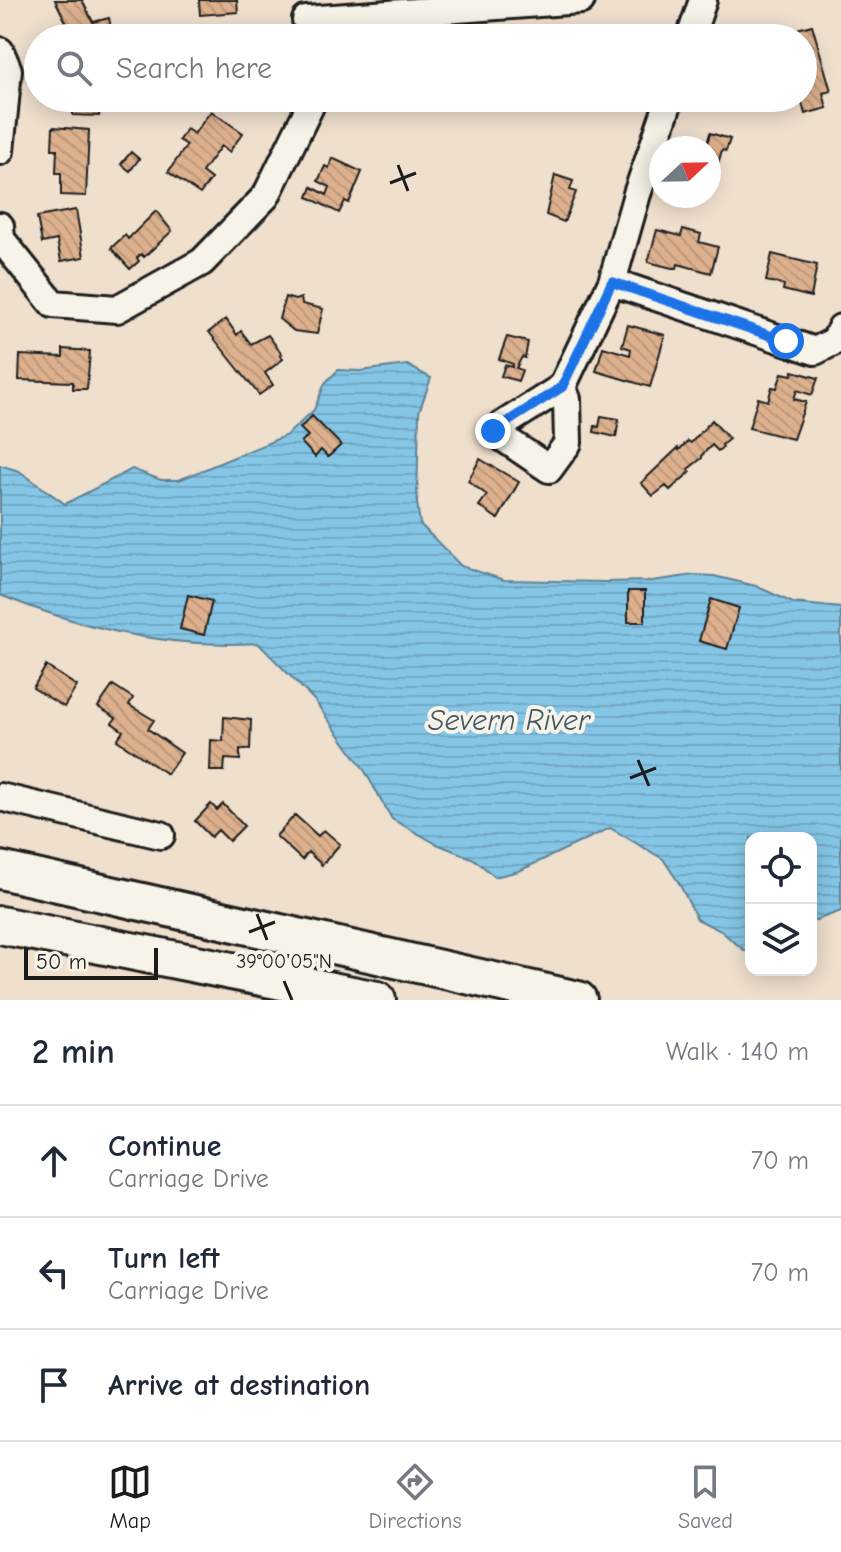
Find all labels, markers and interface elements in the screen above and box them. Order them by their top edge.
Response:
search box [24,24,817,112]
icon: search [52,46,96,90]
text: Search here [116,51,272,86]
north arrow [649,136,721,208]
route start [768,323,804,359]
route end [475,413,511,449]
water label: Severn River [428,703,591,738]
map controls [745,832,817,976]
button: locate [745,832,817,904]
button: layers [745,904,817,976]
scale bar [24,944,158,980]
text: 50 m [36,949,87,975]
text: 39°00'05"N [236,950,332,973]
text: 2 min [32,1032,115,1072]
text: Walk · 140 m [666,1037,809,1067]
text: Continue [108,1129,222,1164]
icon: ahead [32,1139,76,1183]
text: 70 m [751,1146,809,1176]
text: Carriage Drive [108,1164,269,1194]
text: Turn left [108,1241,220,1276]
icon: left [32,1251,76,1295]
text: 70 m [751,1258,809,1288]
text: Carriage Drive [108,1276,269,1306]
icon: arrive [32,1363,76,1407]
text: Arrive at destination [108,1368,370,1403]
tab: Map [108,1460,152,1534]
tab: Directions [369,1460,462,1534]
tab: Saved [678,1460,733,1534]

